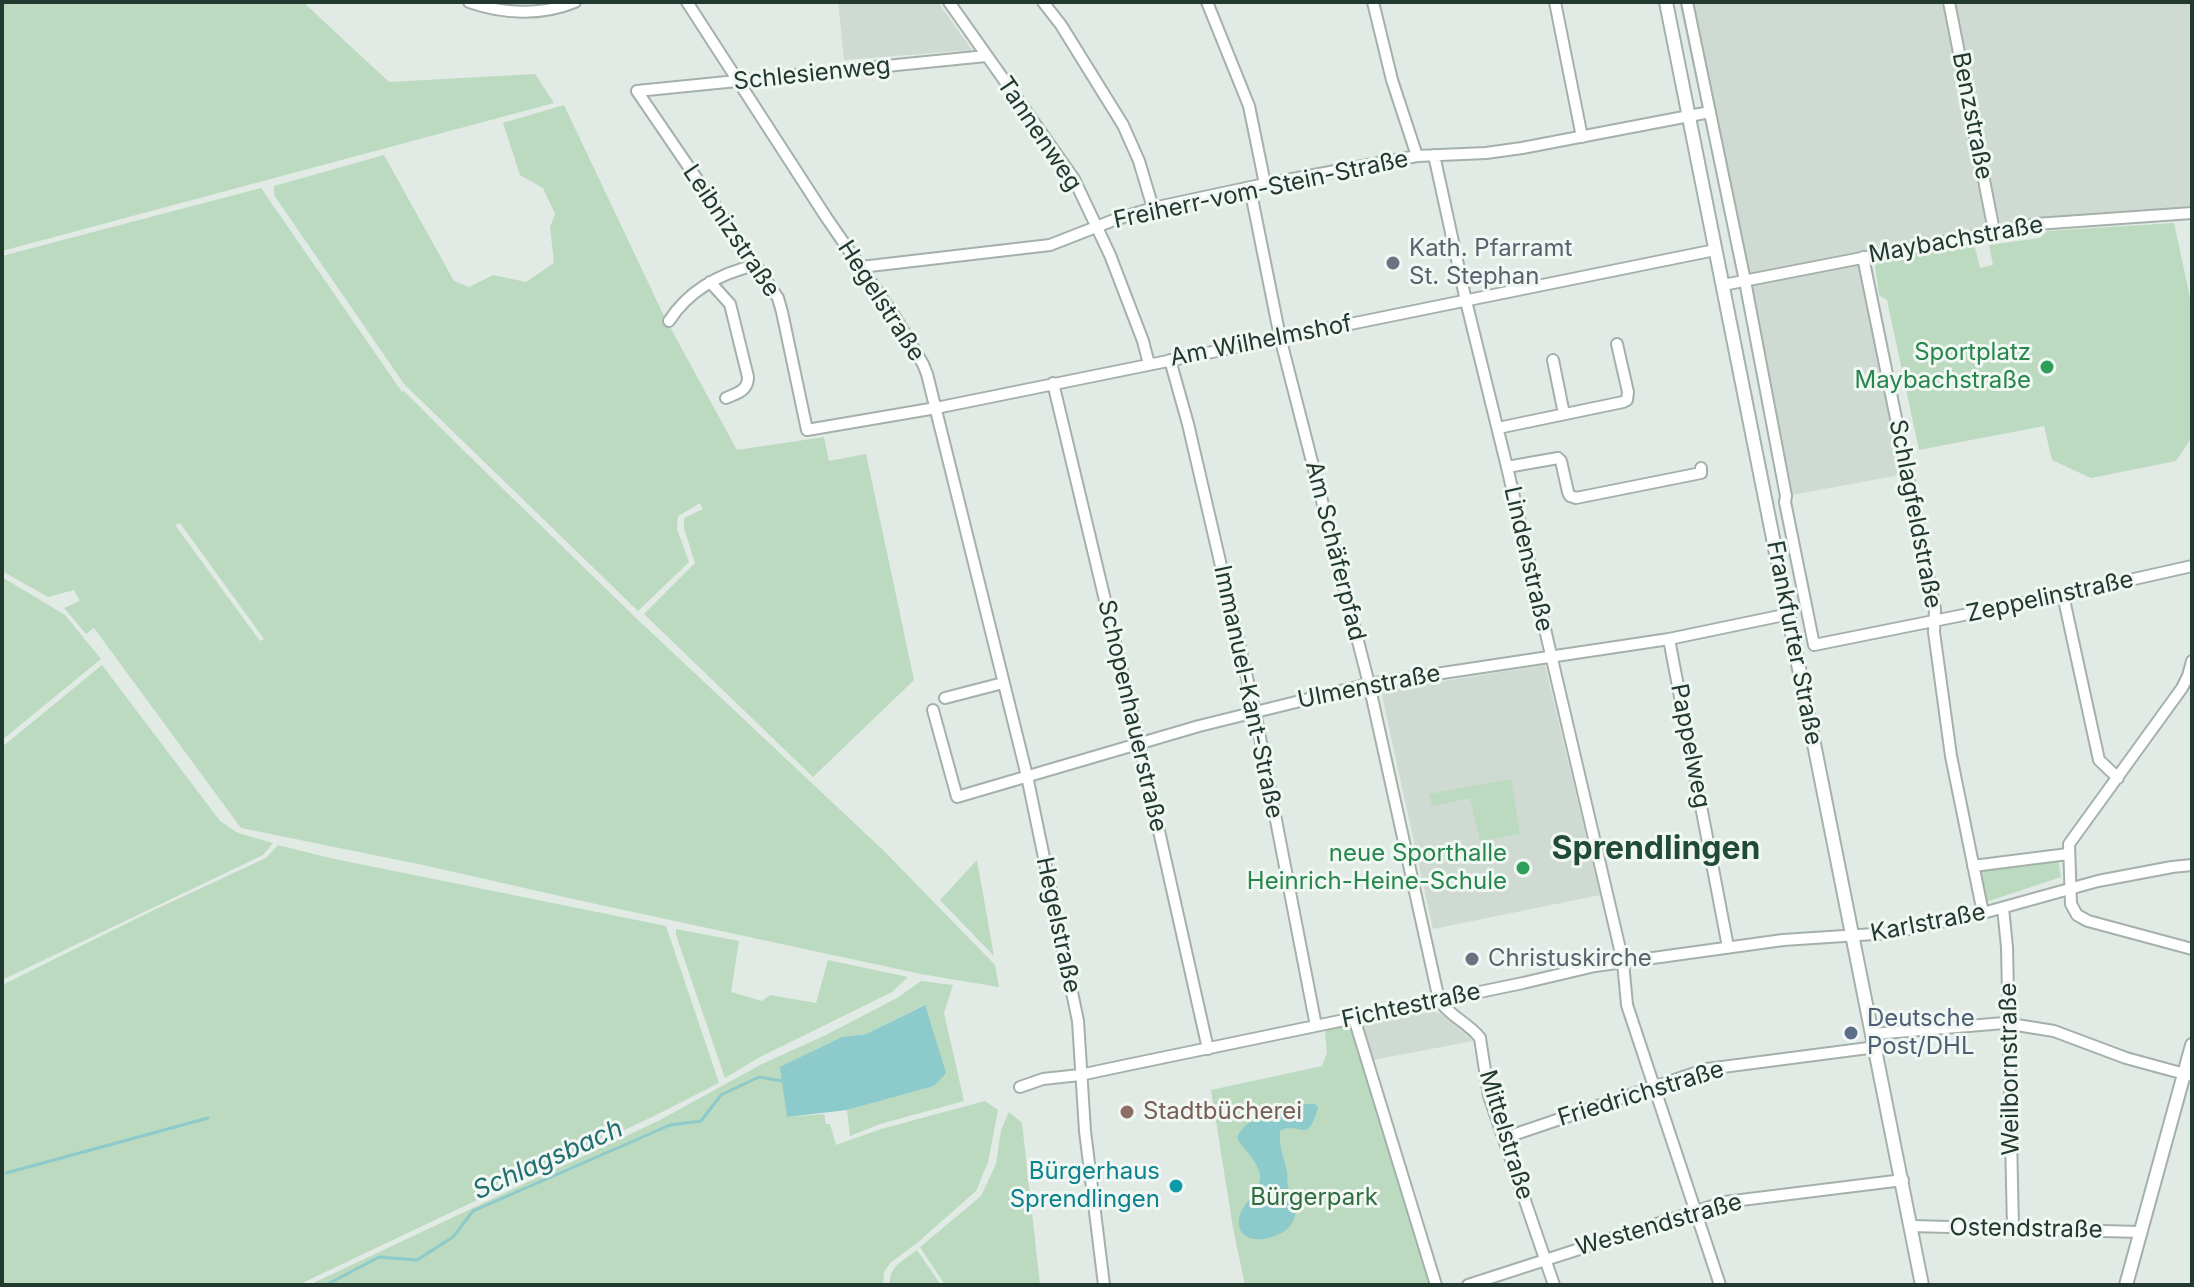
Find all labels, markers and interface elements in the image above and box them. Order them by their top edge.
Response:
street label: Benzstraße [1946,50,1998,182]
street label: Schlesienweg [732,51,892,97]
street label: Tannenweg [990,71,1088,197]
street label: Freiherr-vom-Stein-Straße [1111,145,1411,235]
street label: Leibnizstraße [676,159,786,303]
street label: Maybachstraße [1867,210,2045,270]
street label: Hegelstraße [831,235,931,367]
place label: Kath. Pfarramt St. Stephan [1409,235,1572,291]
marker: Kath. Pfarramt St. Stephan [1384,254,1402,272]
street label: Am Wilhelmshof [1168,309,1354,373]
place label: Sportplatz Maybachstraße [1854,339,2031,395]
marker: Sportplatz Maybachstraße [2038,358,2056,376]
street label: Schlagfeldstraße [1883,417,1947,611]
street label: Am Schäferpfad [1299,458,1371,644]
street label: Lindenstraße [1497,484,1559,634]
street label: Frankfurter Straße [1760,538,1828,748]
street label: Immanuel-Kant-Straße [1207,563,1289,821]
street label: Zeppelinstraße [1964,565,2136,629]
street label: Schopenhauerstraße [1091,597,1173,835]
street label: Ulmenstraße [1295,659,1443,715]
street label: Pappelweg [1664,681,1716,811]
district label: Sprendlingen [1552,830,1760,868]
place label: neue Sporthalle Heinrich-Heine-Schule [1247,840,1507,896]
street label: Hegelstraße [1030,854,1086,996]
marker: neue Sporthalle Heinrich-Heine-Schule [1514,859,1532,877]
street label: Karlstraße [1868,898,1988,948]
place label: Christuskirche [1488,945,1652,973]
marker: Christuskirche [1463,950,1481,968]
street label: Fichtestraße [1339,977,1483,1035]
street label: Weilbornstraße [1994,982,2026,1156]
place label: Deutsche Post/DHL [1867,1005,1975,1061]
marker: Deutsche Post/DHL [1842,1024,1860,1042]
street label: Friedrichstraße [1554,1055,1728,1133]
street label: Mittelstraße [1473,1067,1539,1203]
place label: Stadtbücherei [1143,1098,1302,1126]
marker: Stadtbücherei [1118,1103,1136,1121]
water label: Schlagsbach [468,1113,628,1207]
place label: Bürgerhaus Sprendlingen [1010,1158,1160,1214]
marker: Bürgerhaus Sprendlingen [1167,1177,1185,1195]
park label: Bürgerpark [1250,1184,1378,1212]
street label: Westendstraße [1573,1188,1745,1262]
street label: Ostendstraße [1949,1213,2103,1245]

